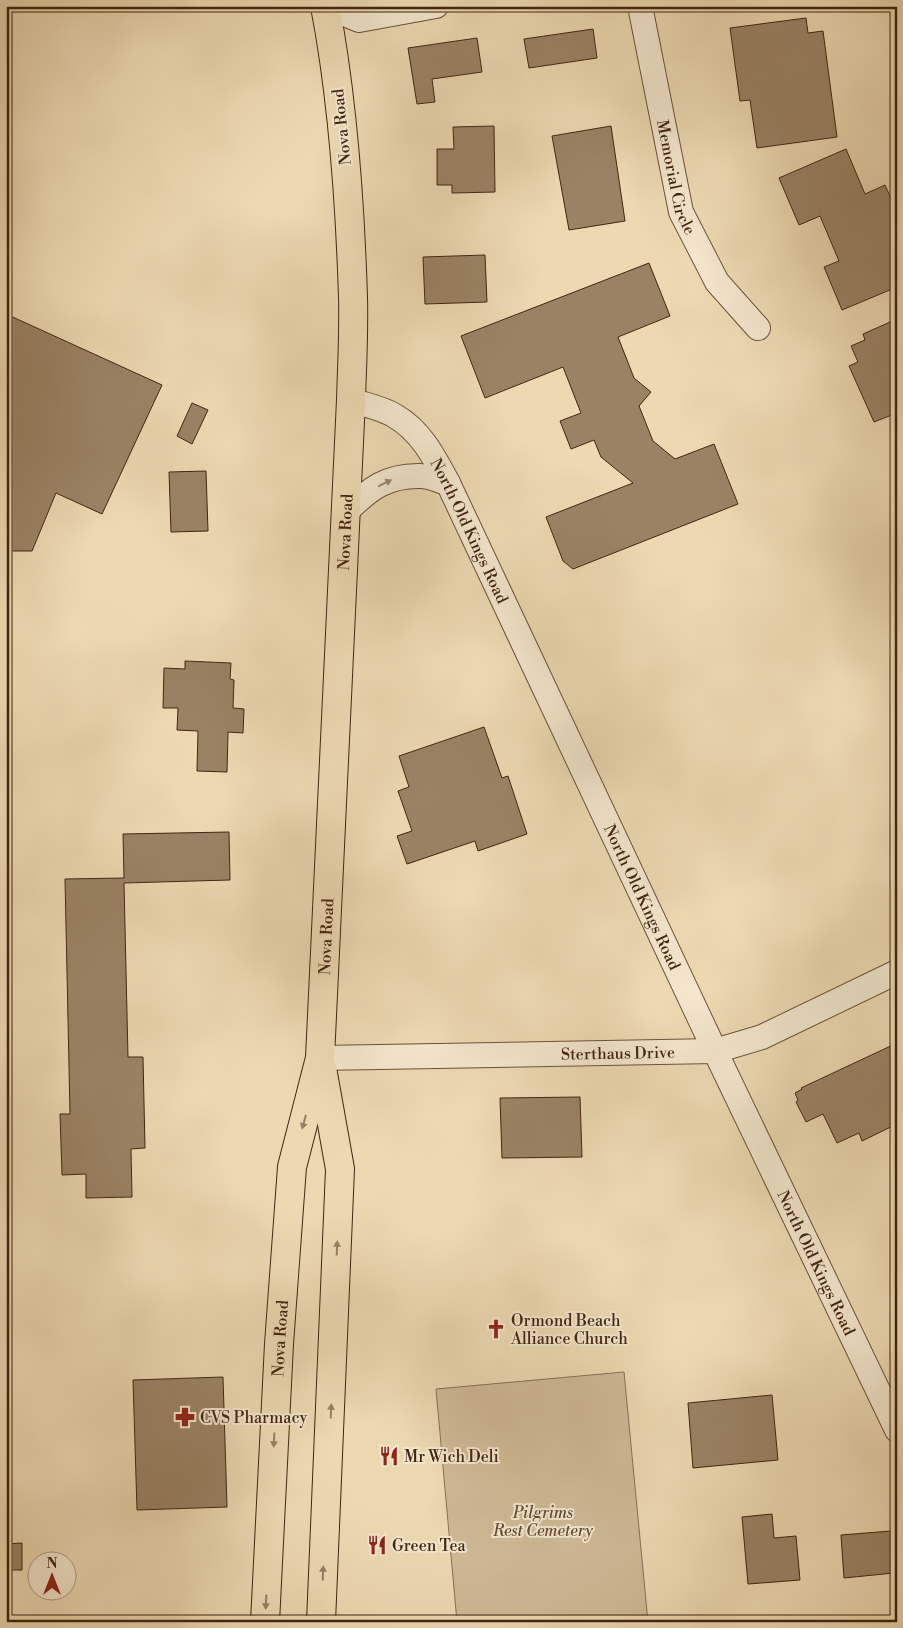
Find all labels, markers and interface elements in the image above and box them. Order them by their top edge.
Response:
street label: Nova Road [328,88,356,166]
street label: Memorial Circle [652,118,700,238]
street label: North Old Kings Road [425,455,512,607]
one-way arrow [378,479,392,487]
street label: Nova Road [334,493,358,571]
street label: North Old Kings Road [599,821,684,973]
street label: Nova Road [315,898,339,975]
street label: Sterthaus Drive [561,1043,675,1065]
one-way arrow [299,1115,307,1130]
street label: North Old Kings Road [772,1187,859,1339]
one-way arrow [333,1240,341,1256]
street label: Nova Road [268,1299,293,1377]
place label: Ormond Beach Alliance Church [510,1311,628,1349]
church icon: Ormond Beach Alliance Church [485,1318,507,1340]
one-way arrow [327,1402,335,1418]
pharmacy icon: CVS Pharmacy [174,1406,196,1428]
place label: CVS Pharmacy [200,1408,307,1428]
one-way arrow [270,1432,278,1448]
restaurant icon: Mr Wich Deli [378,1445,400,1467]
place label: Mr Wich Deli [404,1447,499,1467]
park label: Pilgrims Rest Cemetery [492,1503,594,1541]
restaurant icon: Green Tea [366,1534,388,1556]
place label: Green Tea [392,1536,466,1556]
north arrow [28,1550,78,1600]
text: N [46,1555,58,1573]
one-way arrow [320,1565,328,1581]
one-way arrow [262,1594,270,1610]

